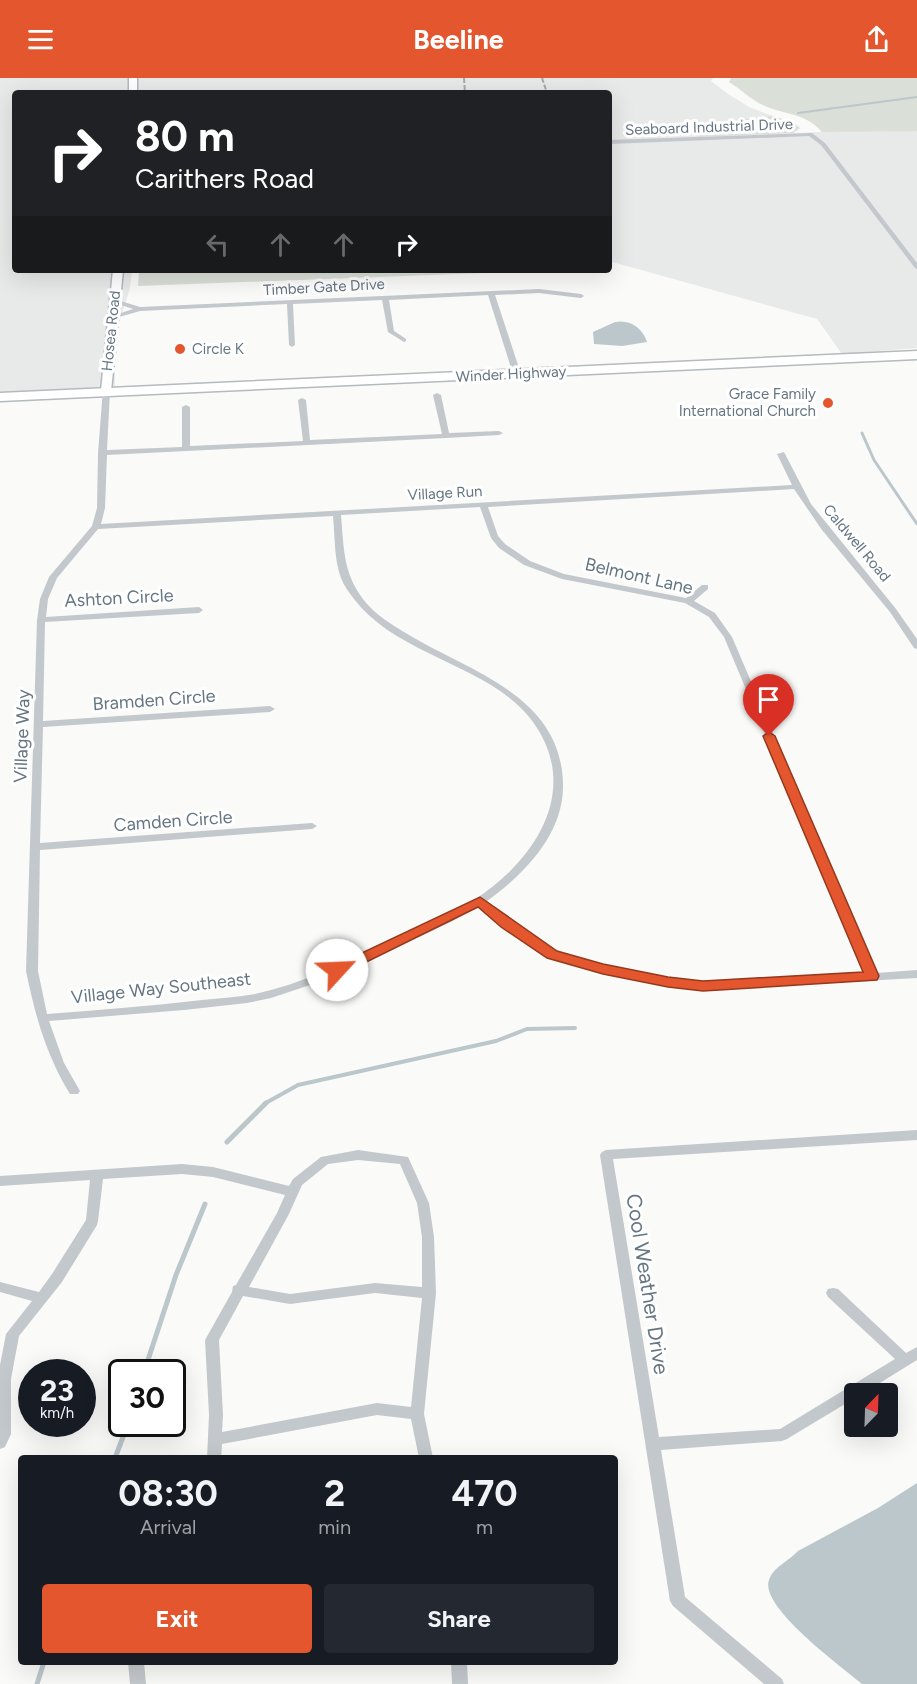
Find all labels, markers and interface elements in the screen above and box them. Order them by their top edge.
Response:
icon: menu [24,23,57,56]
text: Beeline [413,23,504,56]
icon: share [860,23,893,56]
text: 80 m [135,111,235,162]
icon: right [36,114,114,192]
street label: Seaboard Industrial Drive [625,115,793,139]
text: Carithers Road [135,162,314,195]
icon: left [201,228,234,261]
icon: ahead [264,228,297,261]
icon: ahead [327,228,360,261]
icon: right [390,228,423,261]
street label: Timber Gate Drive [263,275,385,299]
street label: Hosea Road [98,290,124,372]
place label: Circle K [192,340,245,358]
marker: Circle K [173,342,187,356]
street label: Winder Highway [455,362,567,386]
place label: Grace Family International Church [679,385,816,420]
marker: Grace Family International Church [821,396,835,410]
street label: Village Run [407,482,483,504]
street label: Caldwell Road [820,501,894,585]
street label: Belmont Lane [583,553,695,599]
street label: Ashton Circle [64,584,174,612]
pin [743,674,794,736]
icon: arrive [752,683,785,716]
street label: Bramden Circle [92,685,216,715]
street label: Village Way [9,688,35,783]
street label: Camden Circle [113,806,233,836]
position arrow [305,938,369,1002]
street label: Village Way Southeast [70,968,252,1008]
street label: Cool Weather Drive [621,1192,675,1376]
speed limit sign: 30 [108,1359,186,1437]
text: 23 [40,1372,74,1409]
north arrow [844,1383,898,1437]
map controls [844,1383,898,1437]
text: km/h [40,1404,74,1422]
text: 08:30 [118,1472,218,1515]
text: 2 [324,1472,345,1515]
text: 470 [451,1472,518,1515]
text: Arrival [140,1515,196,1539]
text: min [318,1515,351,1539]
text: m [476,1515,493,1539]
button: Exit [42,1584,312,1653]
button: Share [324,1584,594,1653]

